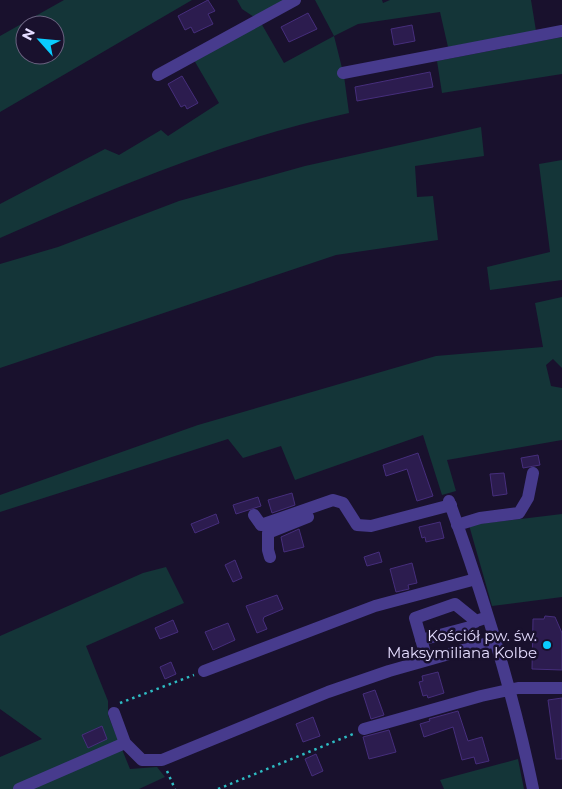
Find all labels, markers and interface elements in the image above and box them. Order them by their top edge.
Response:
north arrow [15,15,65,65]
text: N [18,25,39,43]
place label: Kościół pw. św. Maksymiliana Kolbe [387,626,537,662]
marker: Kościół pw. św. Maksymiliana Kolbe [541,639,553,651]

